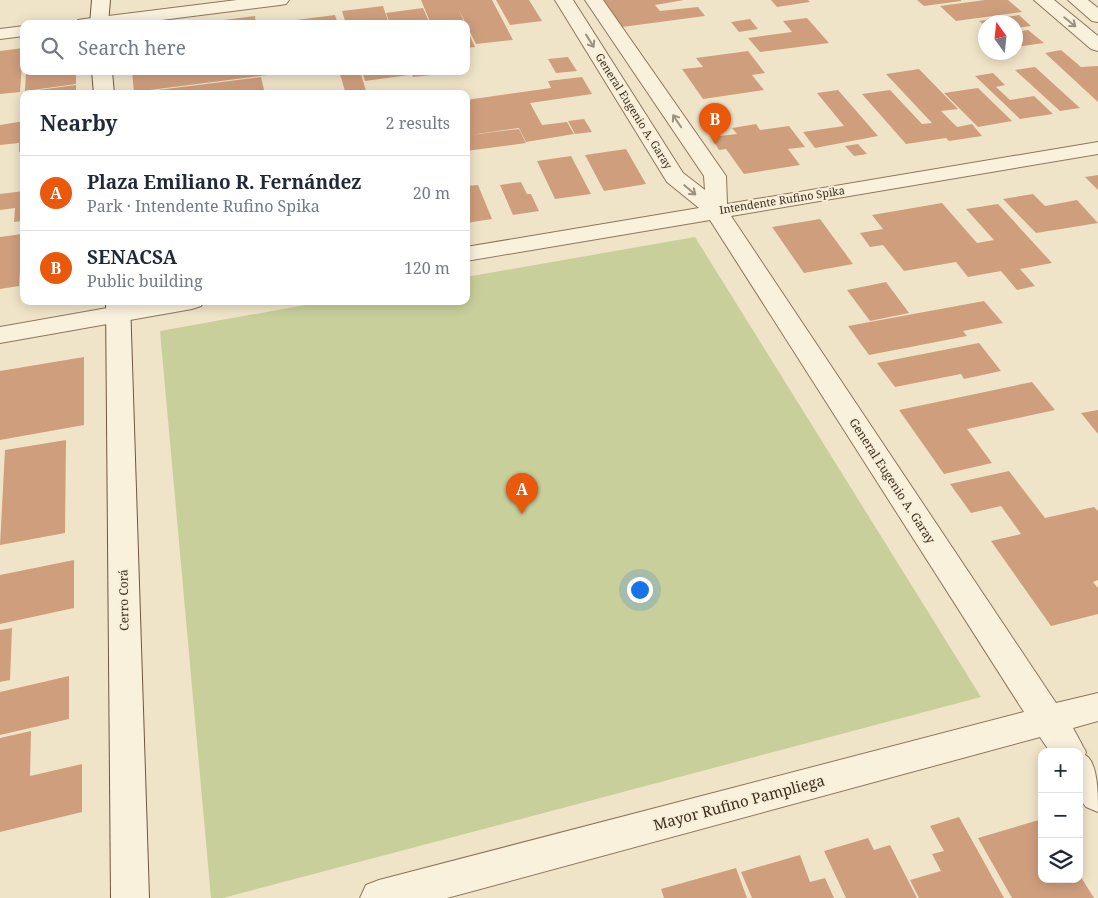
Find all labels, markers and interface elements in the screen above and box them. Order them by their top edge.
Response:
north arrow [978,15,1023,60]
one-way arrow [1063,17,1076,28]
search box [20,20,470,75]
icon: search [38,34,66,62]
one-way arrow [585,34,595,48]
text: Search here [78,35,186,61]
street label: General Eugenio A. Garay [593,50,677,172]
pin: B [699,103,731,144]
text: Nearby [40,109,118,137]
text: 2 results [386,112,450,134]
one-way arrow [672,114,682,128]
text: Plaza Emiliano R. Fernández [87,169,361,195]
text: A [50,182,62,204]
text: 20 m [413,182,450,204]
street label: Intendente Rufino Spika [718,182,846,217]
one-way arrow [684,184,697,195]
text: Park · Intendente Rufino Spika [87,195,320,217]
text: SENACSA [87,244,177,270]
text: B [51,257,61,279]
text: 120 m [404,257,450,279]
text: Public building [87,270,203,292]
street label: General Eugenio A. Garay [845,415,940,547]
pin: A [506,473,538,514]
street label: Cerro Corá [114,569,133,631]
your location [627,577,653,603]
map controls [1038,748,1083,883]
button: + [1038,748,1083,793]
street label: Mayor Rufino Pampliega [651,770,827,835]
button: − [1038,793,1083,838]
button: layers [1038,838,1083,883]

